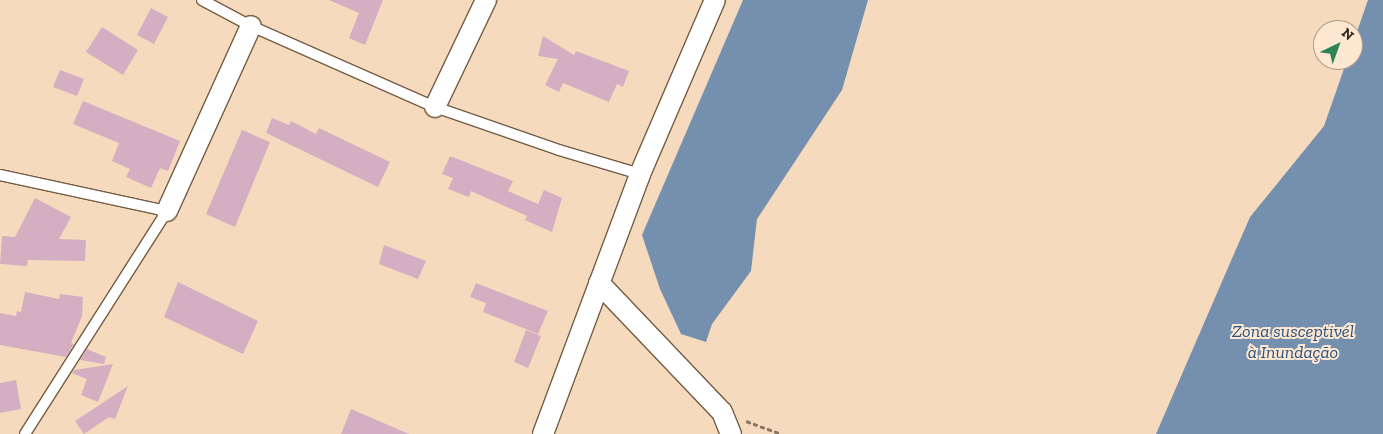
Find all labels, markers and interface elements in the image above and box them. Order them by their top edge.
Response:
north arrow [1313,20,1363,70]
text: N [1338,24,1357,44]
water label: Zona susceptivél à Inundação [1232,321,1354,364]

